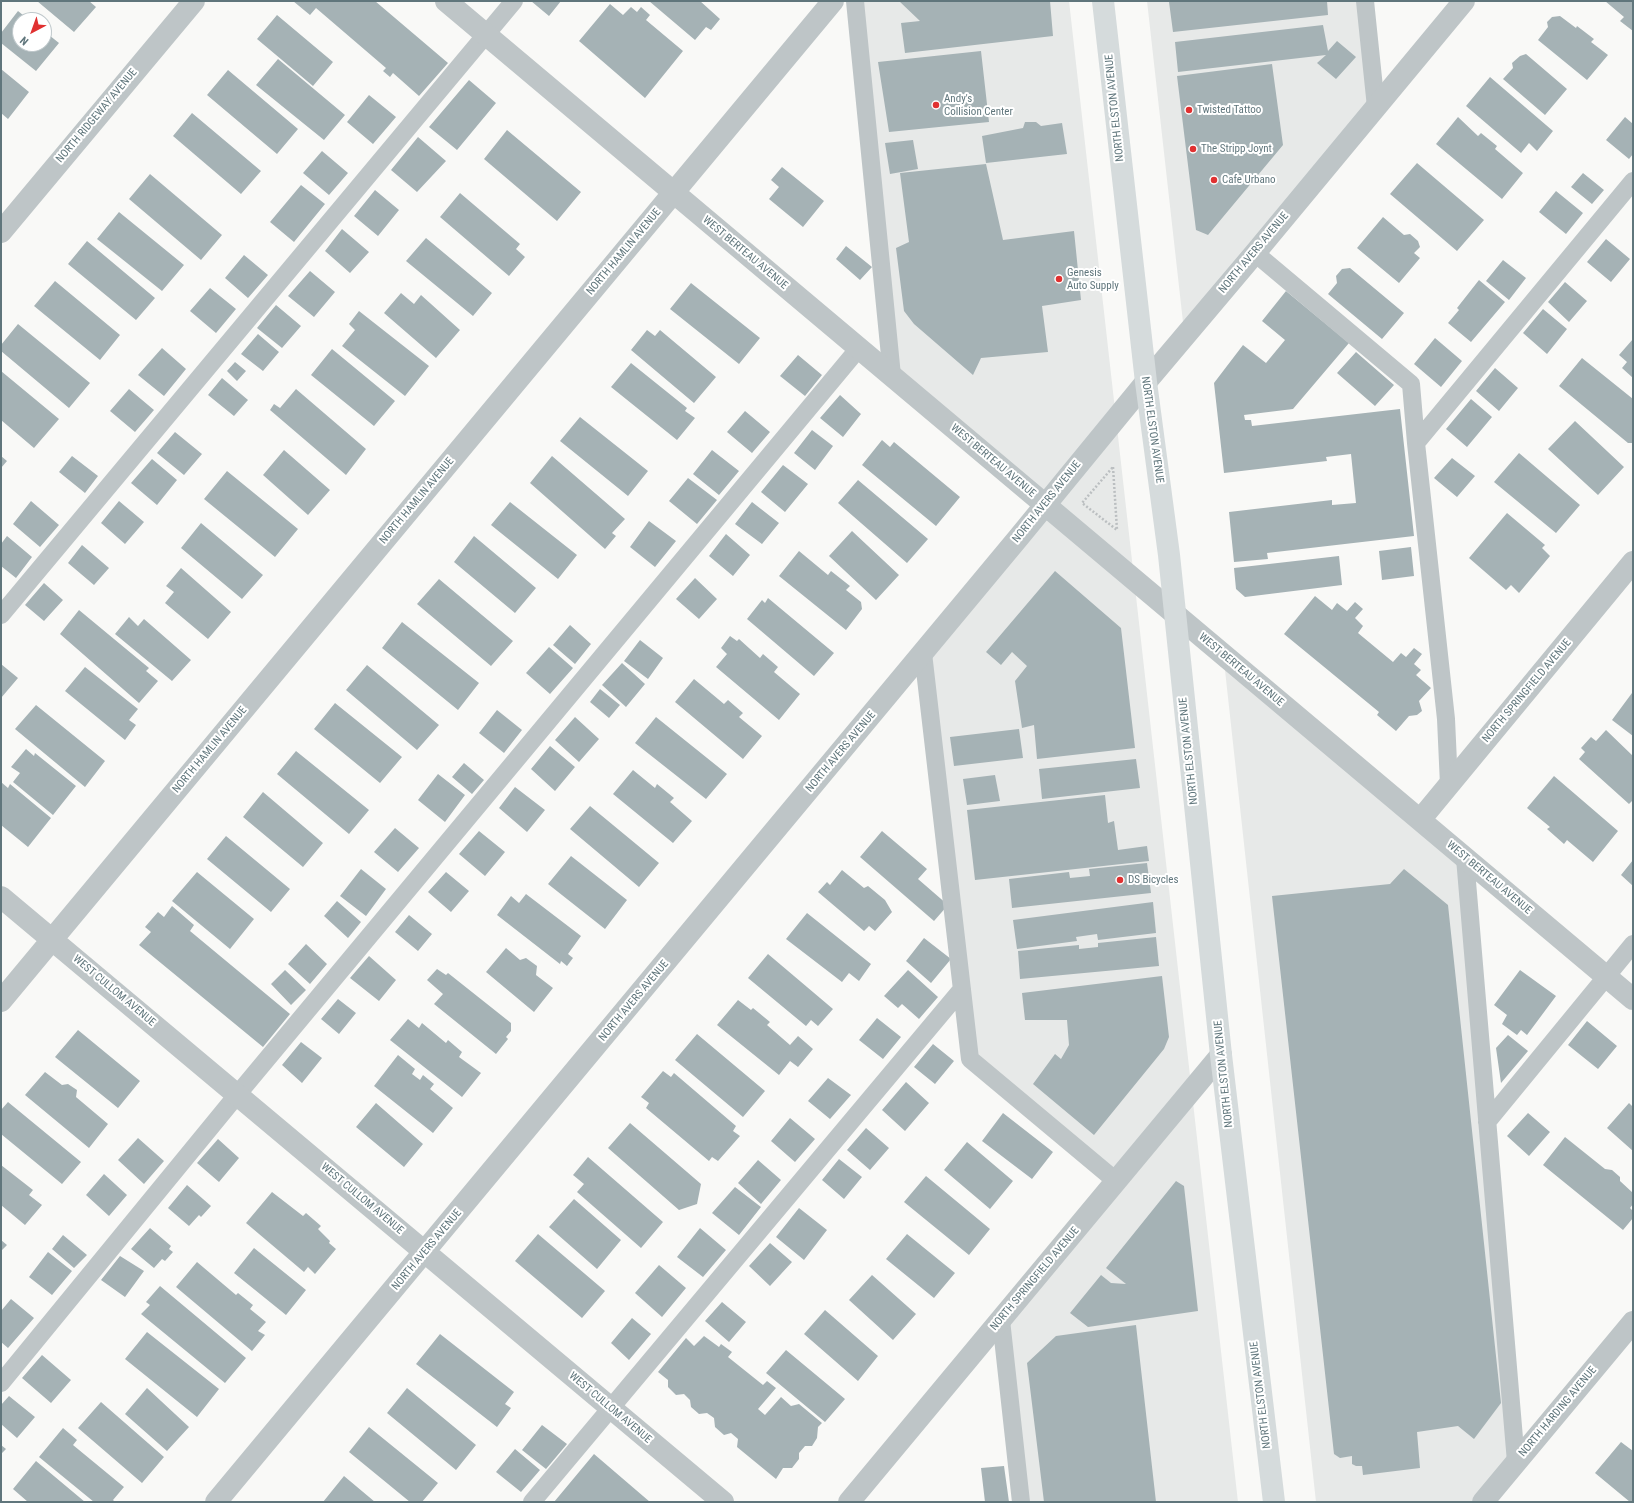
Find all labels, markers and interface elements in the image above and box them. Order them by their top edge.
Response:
north arrow [12,12,52,52]
text: N [18,34,31,48]
street label: NORTH ELSTON AVENUE [1103,54,1127,162]
street label: NORTH RIDGEWAY AVENUE [54,66,140,166]
place label: Andy's Collision Center [944,92,1013,118]
marker: Andy's Collision Center [931,100,941,110]
place label: Twisted Tattoo [1197,103,1261,117]
marker: Twisted Tattoo [1184,105,1194,115]
place label: The Stripp Joynt [1201,142,1272,156]
marker: The Stripp Joynt [1188,144,1198,154]
place label: Cafe Urbano [1222,173,1276,187]
marker: Cafe Urbano [1209,175,1219,185]
street label: NORTH HAMLIN AVENUE [584,206,664,298]
street label: NORTH AVERS AVENUE [1216,210,1292,296]
street label: WEST BERTEAU AVENUE [700,214,790,292]
place label: Genesis Auto Supply [1067,266,1119,292]
marker: Genesis Auto Supply [1054,274,1064,284]
street label: NORTH ELSTON AVENUE [1138,376,1166,484]
street label: WEST BERTEAU AVENUE [948,422,1038,500]
street label: NORTH HAMLIN AVENUE [377,455,457,547]
street label: NORTH AVERS AVENUE [1010,458,1084,546]
street label: WEST BERTEAU AVENUE [1196,631,1286,709]
street label: NORTH SPRINGFIELD AVENUE [1480,637,1574,745]
street label: NORTH ELSTON AVENUE [1177,697,1201,805]
street label: NORTH HAMLIN AVENUE [170,704,250,796]
street label: NORTH AVERS AVENUE [803,709,879,795]
street label: WEST BERTEAU AVENUE [1444,839,1534,917]
place label: DS Bicycles [1128,873,1178,887]
marker: DS Bicycles [1115,875,1125,885]
street label: WEST CULLOM AVENUE [70,953,158,1029]
street label: NORTH AVERS AVENUE [596,958,672,1044]
street label: NORTH ELSTON AVENUE [1212,1020,1236,1128]
street label: WEST CULLOM AVENUE [318,1161,406,1237]
street label: NORTH AVERS AVENUE [389,1207,465,1293]
street label: NORTH SPRINGFIELD AVENUE [988,1225,1082,1333]
street label: NORTH ELSTON AVENUE [1248,1341,1274,1449]
street label: NORTH HARDING AVENUE [1516,1364,1600,1460]
street label: WEST CULLOM AVENUE [566,1370,654,1446]

